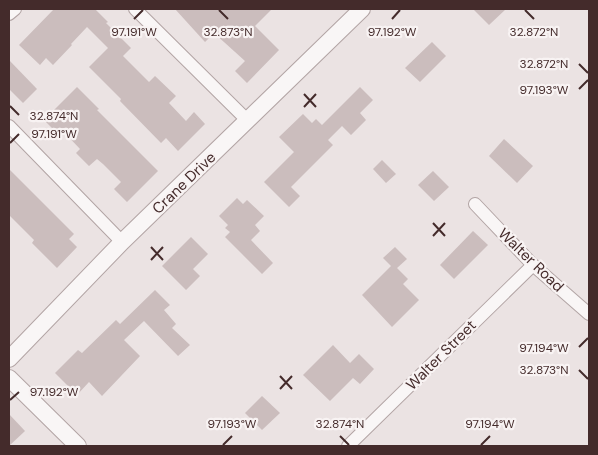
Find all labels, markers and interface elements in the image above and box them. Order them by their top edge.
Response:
text: 97.191°W [111,24,157,40]
text: 32.873°N [204,24,252,40]
text: 97.192°W [368,24,417,40]
text: 32.872°N [510,24,558,40]
text: 32.872°N [520,56,568,72]
text: 97.193°W [520,82,569,98]
text: 32.874°N [30,108,78,124]
text: 97.191°W [31,126,77,142]
street label: Crane Drive [148,148,220,218]
street label: Walter Road [494,224,568,296]
street label: Walter Street [402,315,481,394]
text: 97.194°W [519,340,569,356]
text: 32.873°N [520,362,568,378]
text: 97.192°W [30,384,79,400]
text: 97.193°W [208,416,257,432]
text: 32.874°N [316,416,364,432]
text: 97.194°W [465,416,515,432]

